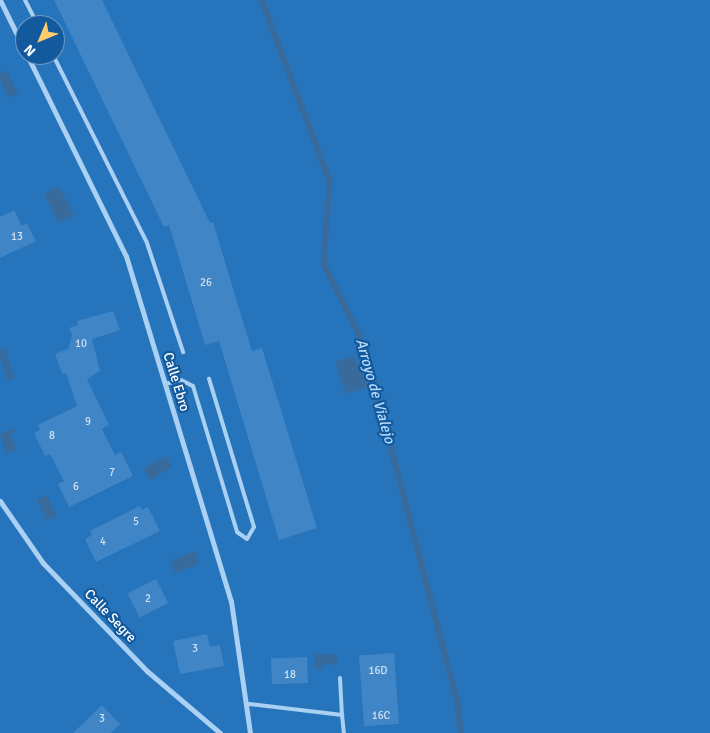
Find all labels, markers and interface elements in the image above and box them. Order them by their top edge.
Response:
north arrow [15,15,65,65]
text: N [20,41,39,60]
house number: 13 [11,230,23,244]
house number: 26 [200,276,212,290]
house number: 10 [75,337,87,351]
water label: Arroyo de Vialejo [351,337,399,445]
street label: Calle Ebro [159,350,193,414]
house number: 9 [85,415,91,429]
house number: 8 [49,429,55,443]
house number: 7 [109,466,115,480]
house number: 6 [73,480,79,494]
house number: 5 [133,515,139,529]
house number: 4 [100,535,106,549]
street label: Calle Segre [80,586,140,646]
house number: 2 [145,592,151,606]
house number: 3 [192,642,198,656]
house number: 16D [368,664,388,678]
house number: 18 [284,668,296,682]
house number: 16C [372,709,390,723]
house number: 3 [99,712,105,726]

